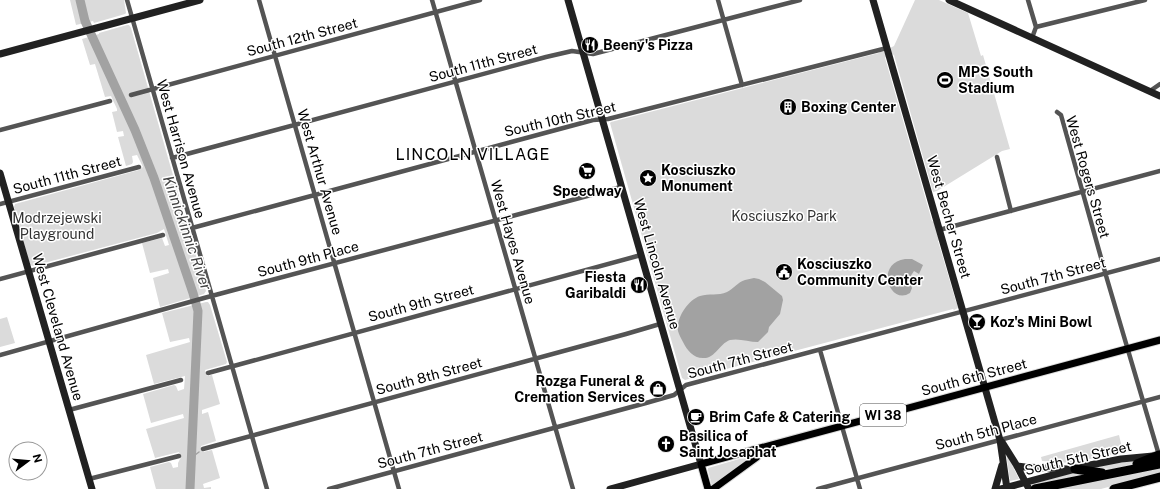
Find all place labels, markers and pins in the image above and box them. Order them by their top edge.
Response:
restaurant icon: Beeny's Pizza [580,35,600,55]
place label: Beeny's Pizza [603,37,693,53]
place label: MPS South Stadium [958,64,1033,96]
sports icon: MPS South Stadium [935,70,955,90]
building icon: Boxing Center [778,97,798,117]
place label: Boxing Center [801,99,896,115]
supermarket icon: Speedway [577,161,597,181]
place label: Kosciuszko Monument [661,162,736,194]
place icon: Kosciuszko Monument [638,168,658,188]
place label: Speedway [552,183,622,199]
place label: Kosciuszko Community Center [797,256,923,288]
public building icon: Kosciuszko Community Center [774,262,794,282]
place label: Fiesta Garibaldi [565,269,626,301]
restaurant icon: Fiesta Garibaldi [629,275,649,295]
bar icon: Koz's Mini Bowl [967,312,987,332]
place label: Koz's Mini Bowl [990,314,1093,330]
place label: Rozga Funeral & Cremation Services [514,373,645,405]
shop icon: Rozga Funeral & Cremation Services [648,379,668,399]
cafe icon: Brim Cafe & Catering [686,407,706,427]
place label: Brim Cafe & Catering [709,409,850,425]
place label: Basilica of Saint Josaphat [679,428,777,460]
church icon: Basilica of Saint Josaphat [656,434,676,454]

